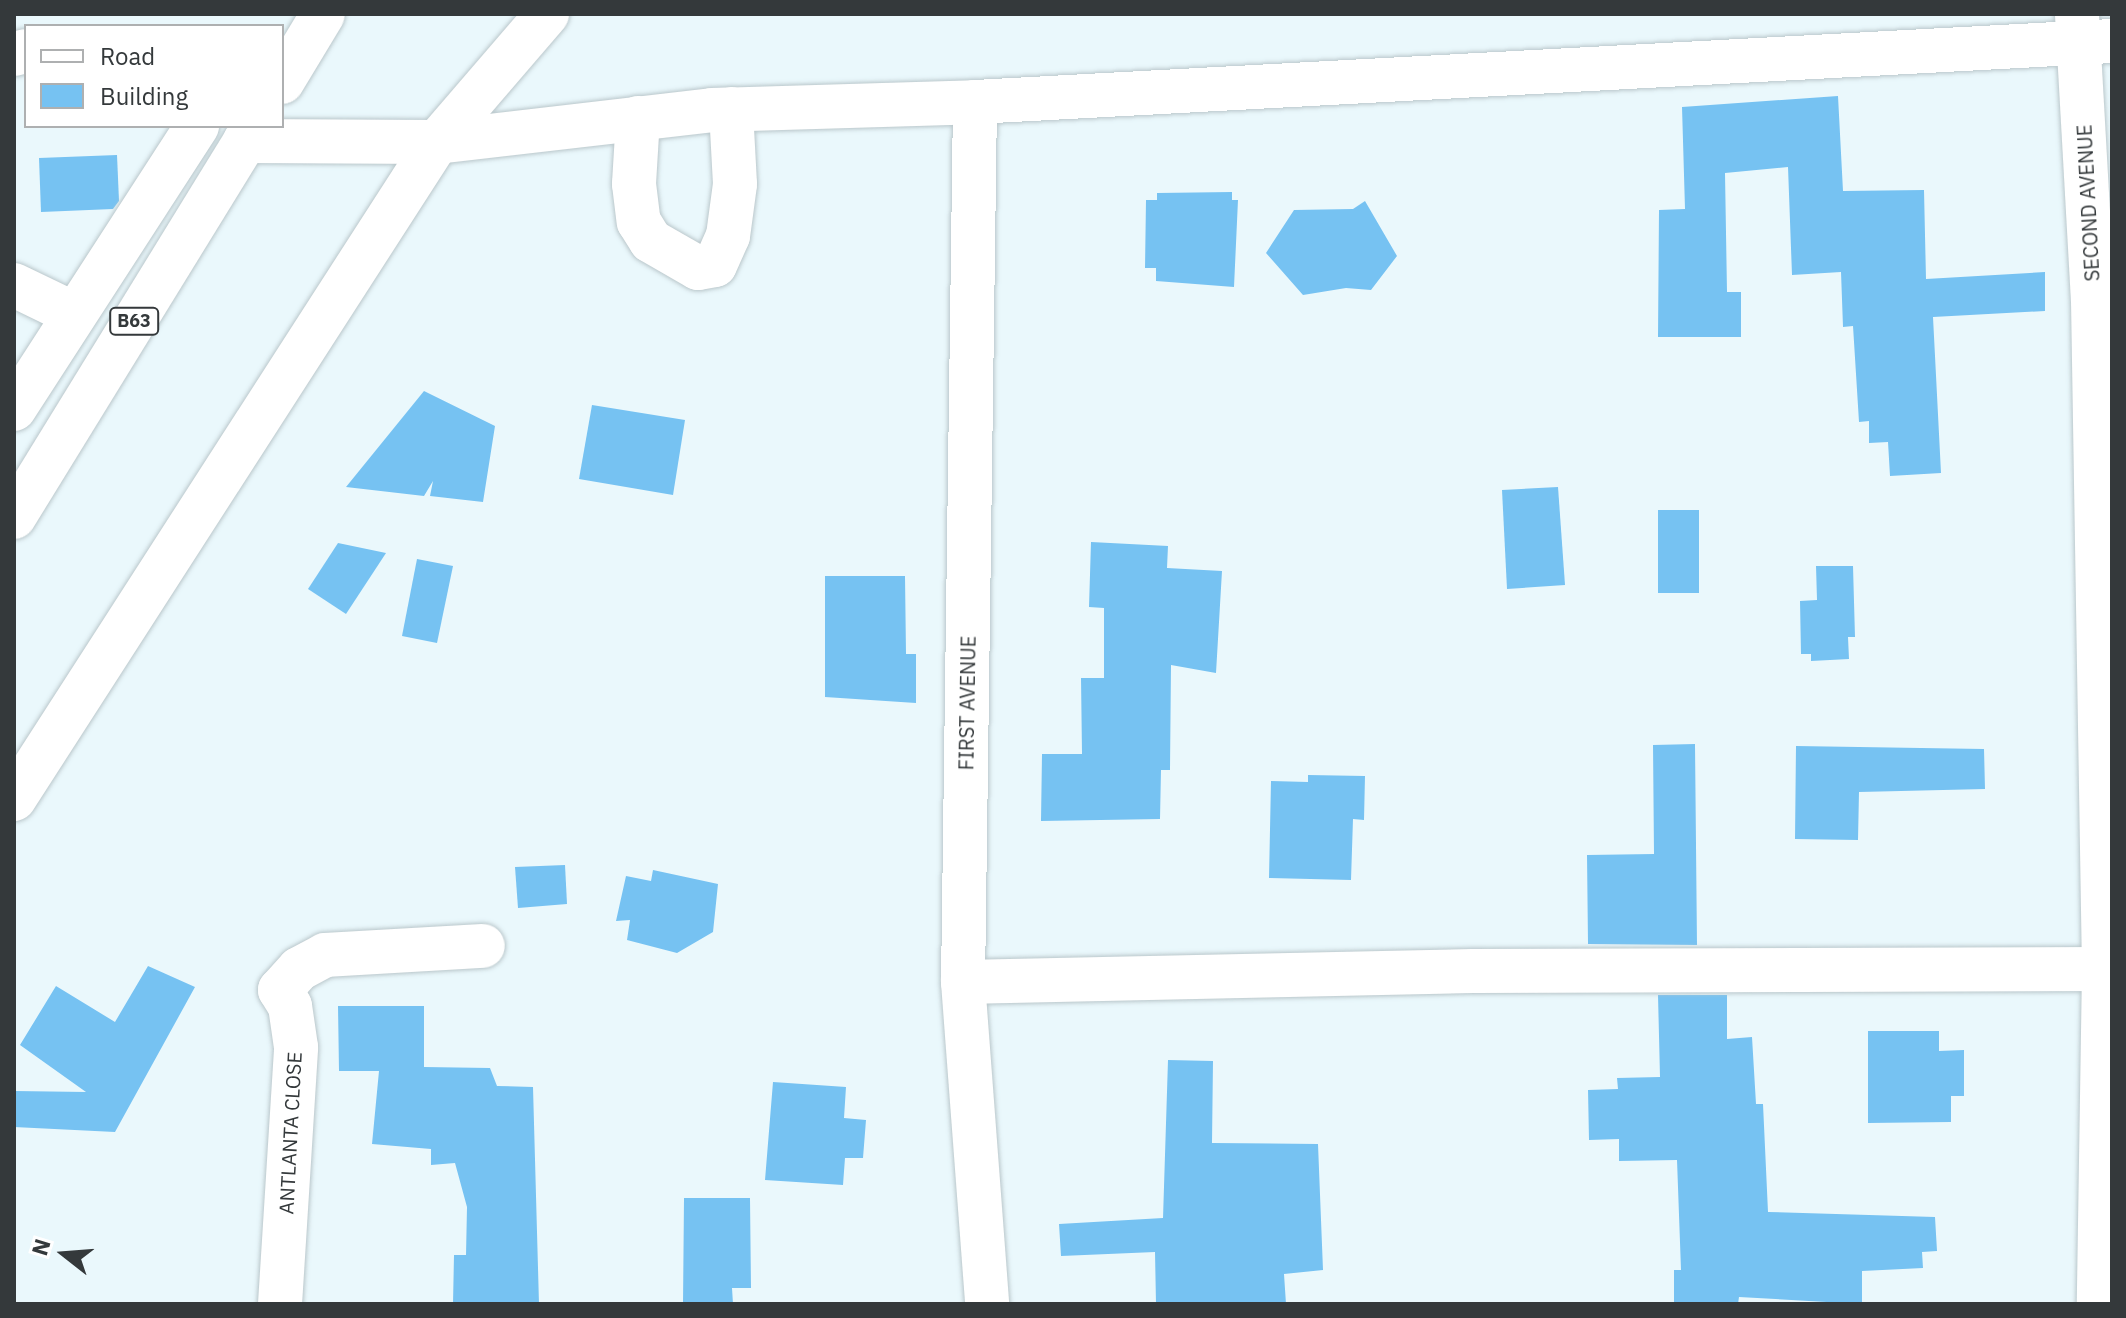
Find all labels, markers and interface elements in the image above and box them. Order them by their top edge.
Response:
legend [24,24,284,128]
text: Road [100,40,155,72]
text: Building [100,80,188,112]
street label: SECOND AVENUE [2072,124,2104,282]
road number: B63 [108,307,160,335]
street label: FIRST AVENUE [954,635,980,771]
street label: ANTLANTA CLOSE [274,1051,306,1215]
north arrow [24,1214,104,1294]
text: N [24,1235,57,1259]

